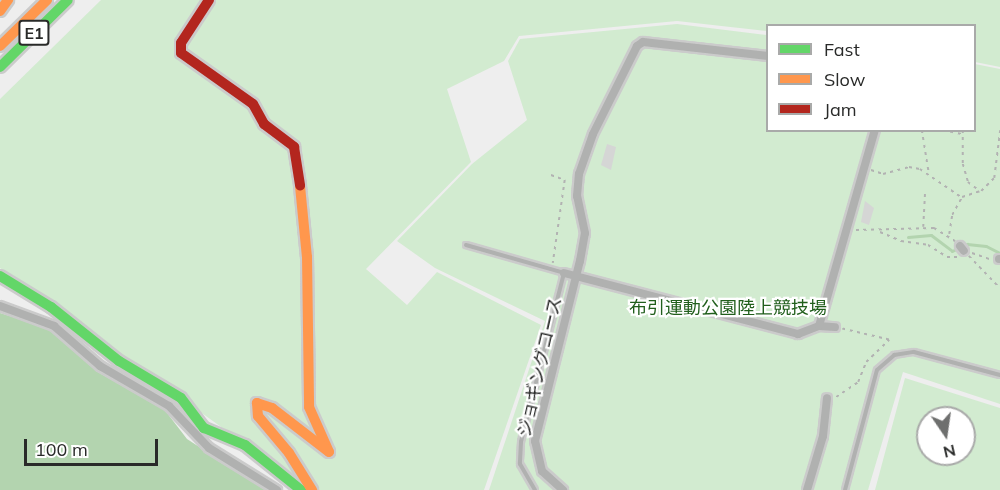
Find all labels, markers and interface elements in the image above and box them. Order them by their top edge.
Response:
road number: E1 [18,20,51,46]
legend [766,24,976,132]
text: Fast [824,38,860,61]
text: Slow [824,68,865,91]
text: Jam [824,98,857,121]
street label: ジョギングコース [513,294,567,440]
park label: 布引運動公園陸上競技場 [629,297,827,319]
north arrow [916,406,976,466]
scale bar [27,427,160,465]
text: 100 m [35,438,88,461]
text: N [941,440,958,463]

